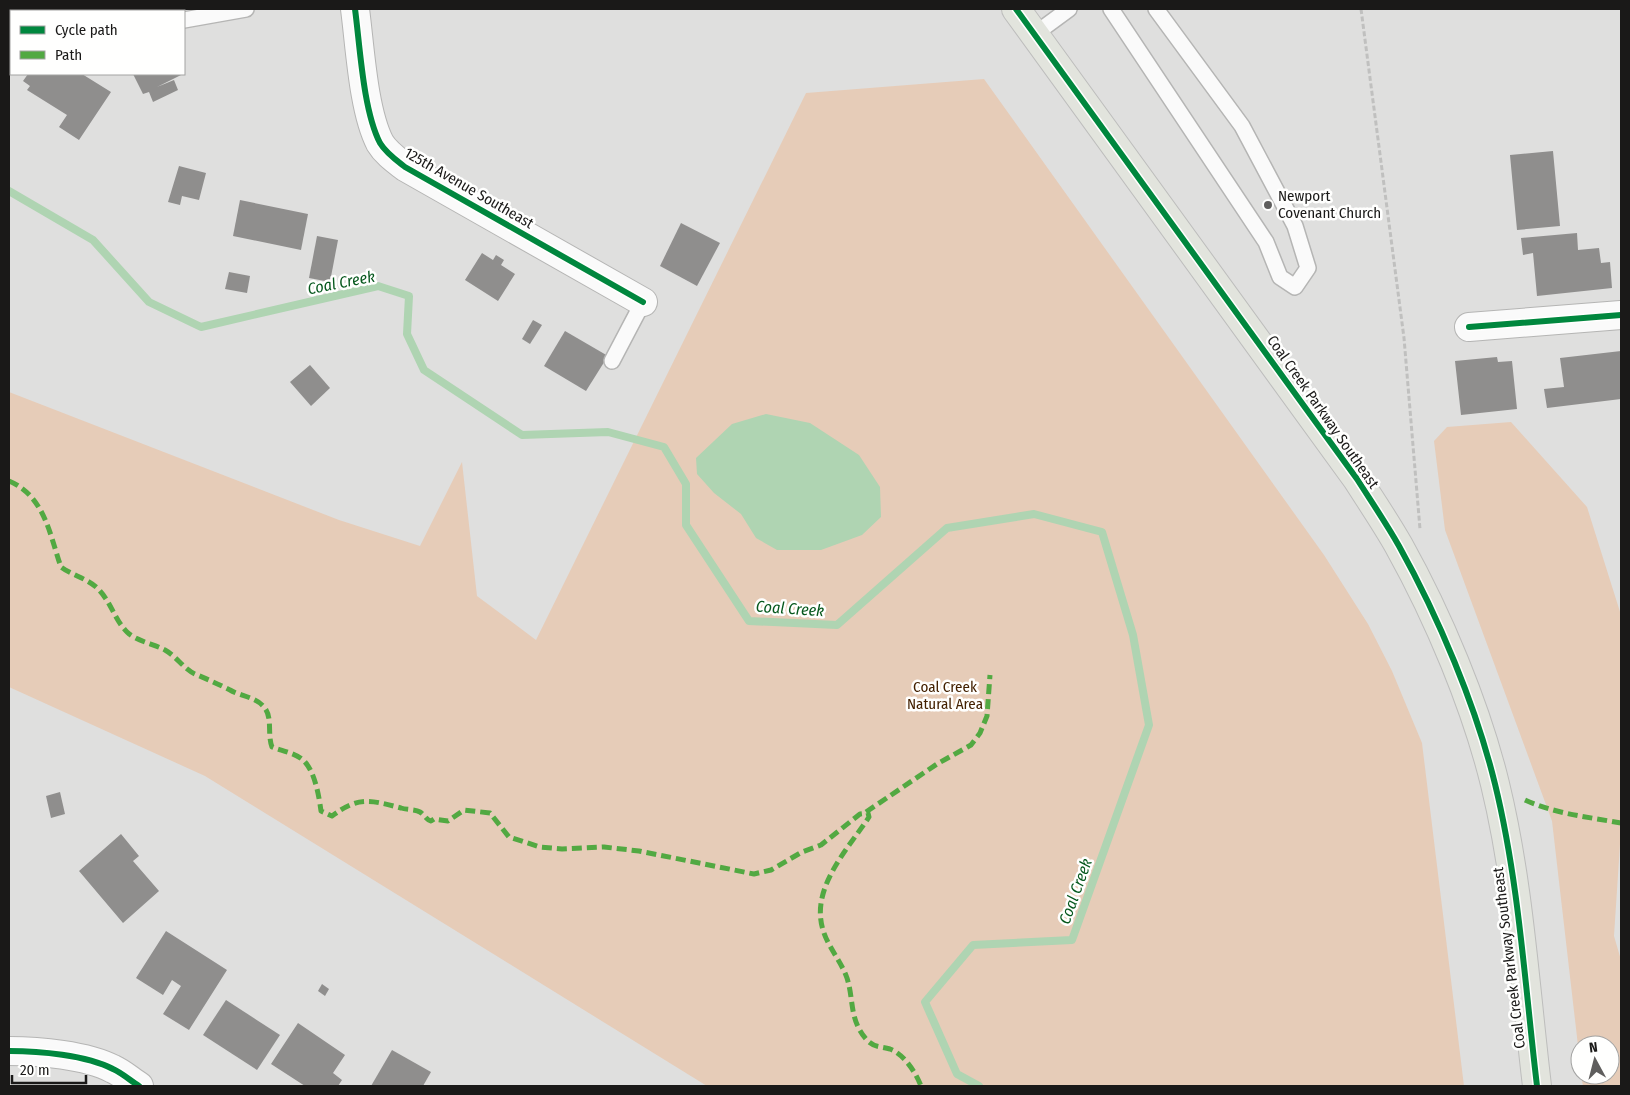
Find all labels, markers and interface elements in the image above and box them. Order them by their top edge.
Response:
legend [10,10,185,75]
text: Cycle path [55,21,118,39]
text: Path [55,46,82,64]
street label: 125th Avenue Southeast [401,144,537,232]
place label: Newport Covenant Church [1278,187,1381,222]
marker: Newport Covenant Church [1262,199,1274,211]
water label: Coal Creek [306,267,376,298]
street label: Coal Creek Parkway Southeast [1263,332,1383,492]
water label: Coal Creek [755,597,825,620]
park label: Coal Creek Natural Area [907,678,983,713]
water label: Coal Creek [1055,856,1096,927]
street label: Coal Creek Parkway Southeast [1489,866,1529,1050]
north arrow [1570,1035,1620,1085]
text: N [1588,1039,1599,1057]
scale bar [12,1052,86,1084]
text: 20 m [20,1061,50,1079]

